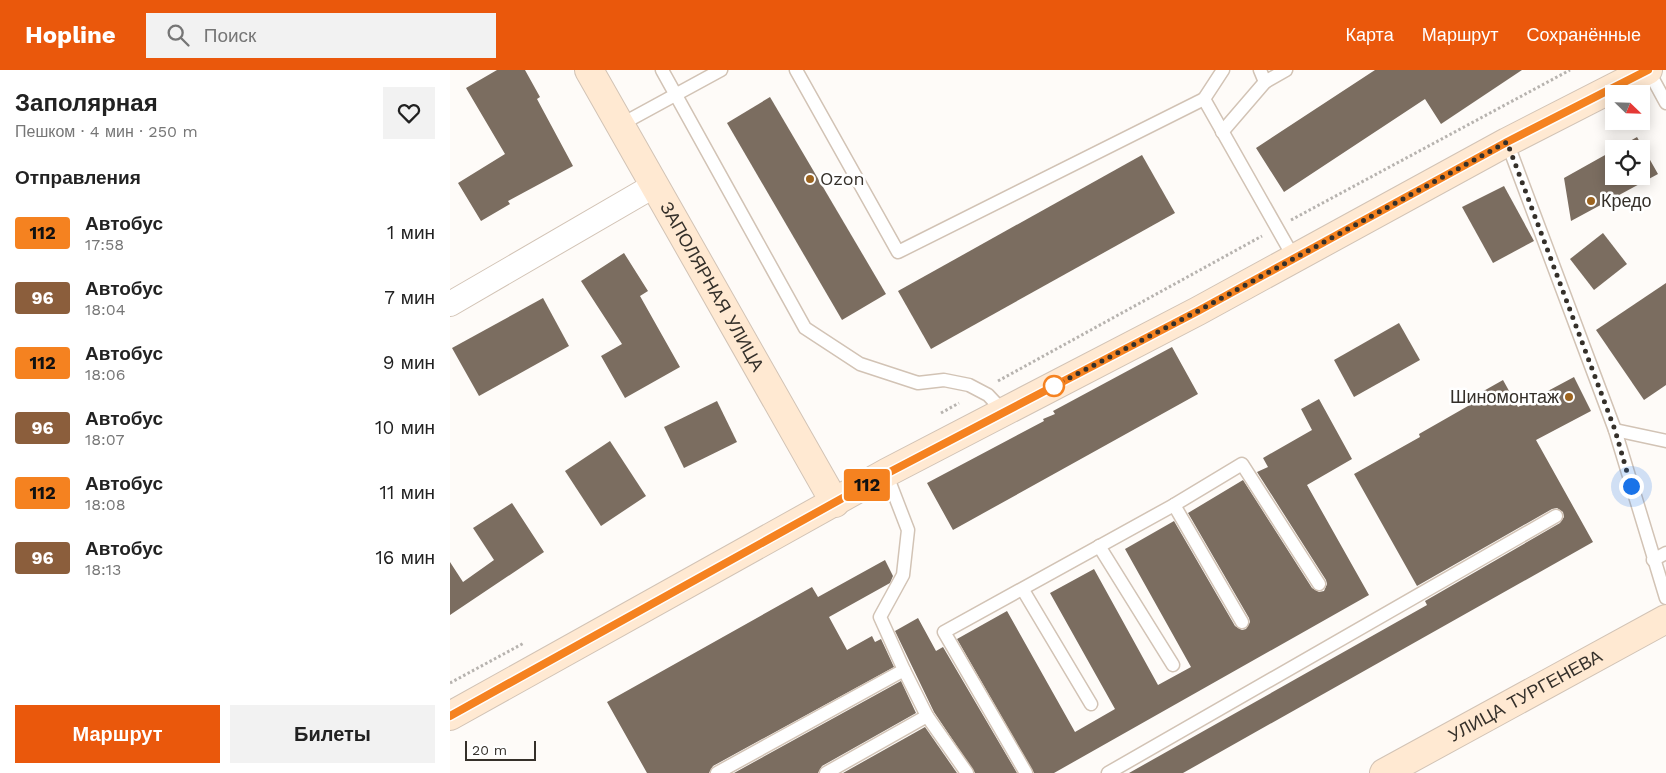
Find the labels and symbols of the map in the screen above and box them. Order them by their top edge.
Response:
north arrow [1605,85,1650,130]
place label: Ozon [820,168,865,189]
marker: Ozon [804,173,816,185]
place label: Кредо [1601,190,1652,211]
marker: Кредо [1585,195,1597,207]
street label: ЗАПОЛЯРНАЯ УЛИЦА [656,198,769,375]
unlabelled marker [1043,375,1065,397]
place label: Шиномонтаж [1450,386,1559,407]
marker: Шиномонтаж [1563,391,1575,403]
line badge: 112 [838,469,896,501]
your location [1619,474,1644,499]
street label: УЛИЦА ТУРГЕНЕВА [1445,645,1605,746]
scale bar [465,738,536,761]

